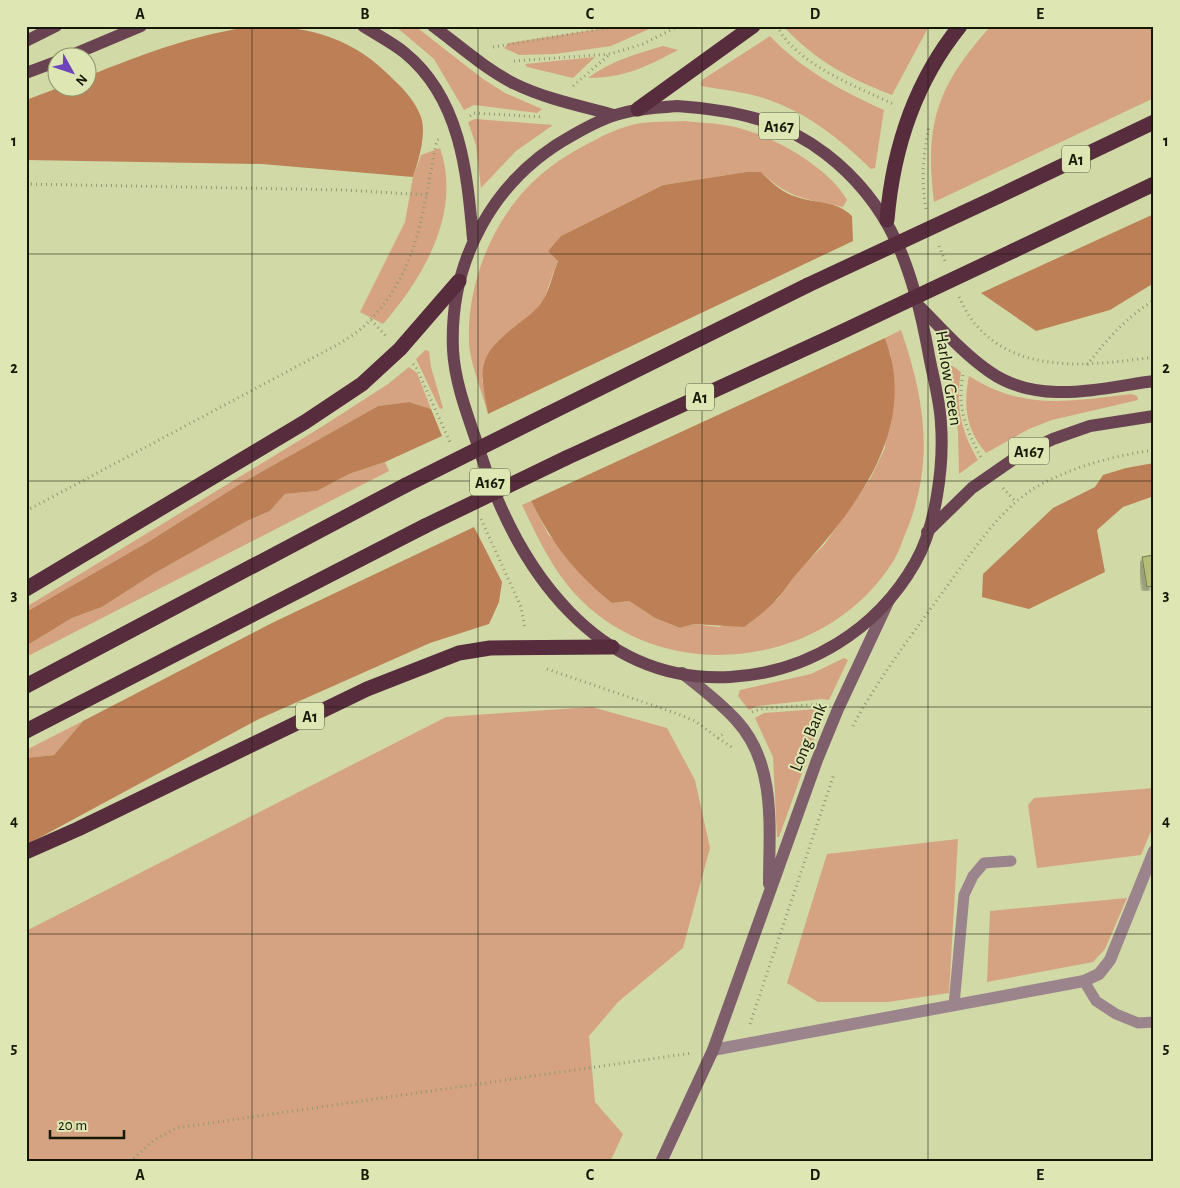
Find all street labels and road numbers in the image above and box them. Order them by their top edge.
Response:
road number: A167 [759,112,799,140]
road number: A1 [1062,146,1090,172]
street label: Harlow Green [932,329,964,427]
road number: A1 [686,384,714,411]
road number: A167 [1009,438,1049,464]
road number: A167 [470,468,510,496]
street label: Long Bank [787,700,831,774]
road number: A1 [296,702,324,729]

